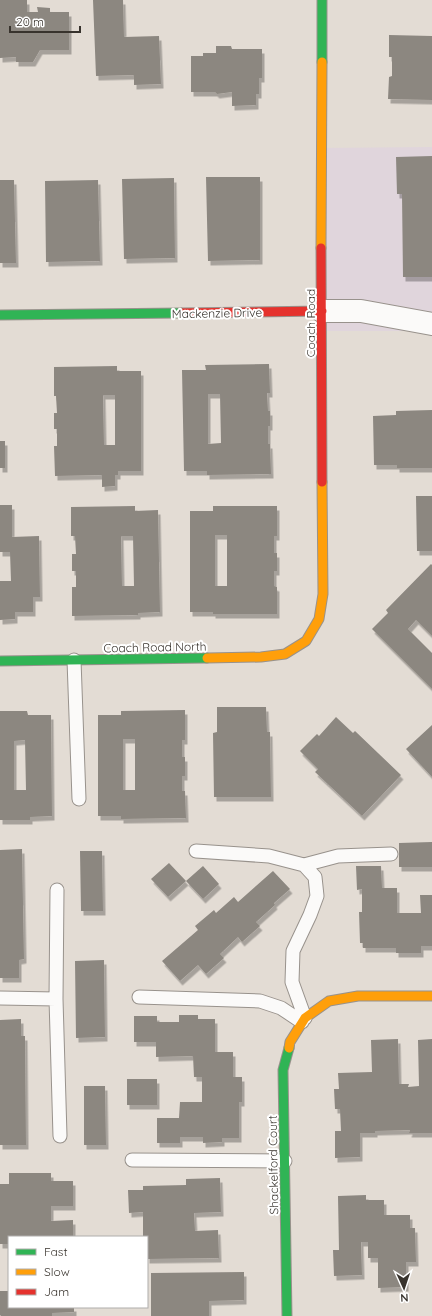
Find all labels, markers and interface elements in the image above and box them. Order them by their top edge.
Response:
scale bar [10,8,80,34]
text: 20 m [16,14,44,29]
street label: Coach Road [303,289,318,357]
street label: Mackenzie Drive [172,305,263,321]
street label: Coach Road North [103,639,207,655]
street label: Shackelford Court [265,1115,281,1215]
legend [8,1236,148,1308]
text: Fast [44,1244,68,1259]
text: Slow [44,1264,70,1279]
north arrow [384,1268,424,1308]
text: Jam [44,1284,69,1299]
text: N [400,1291,409,1305]

